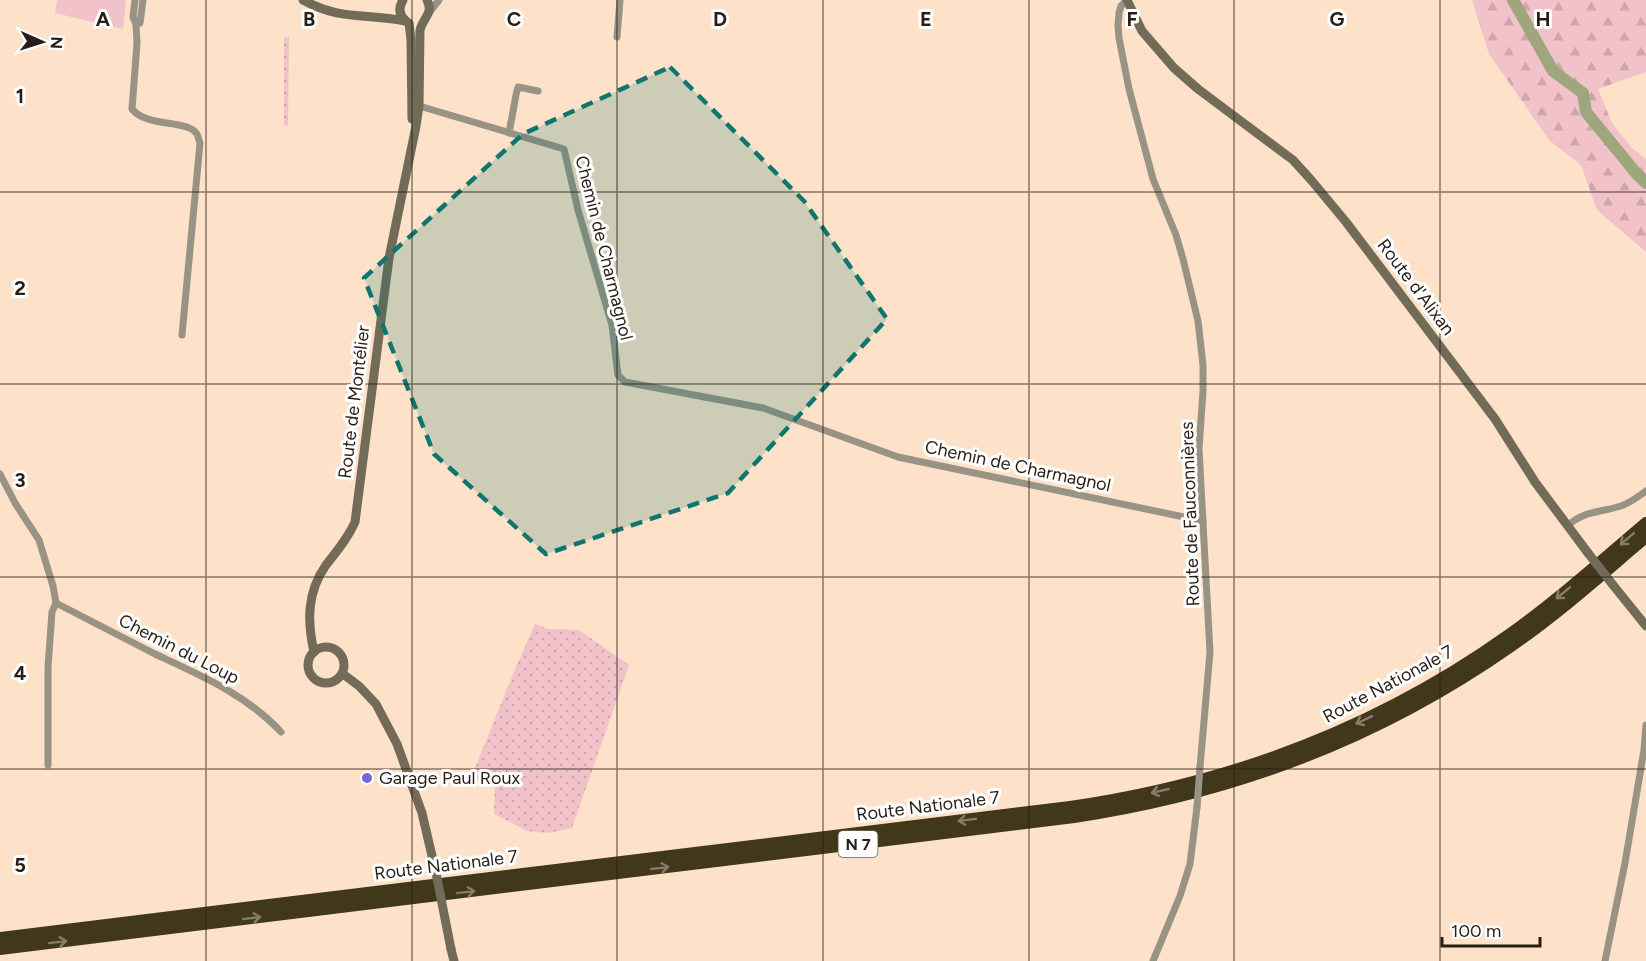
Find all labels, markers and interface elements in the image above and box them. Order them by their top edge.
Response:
text: A [96,7,111,31]
text: B [303,7,315,31]
text: C [507,7,521,31]
text: D [713,7,727,31]
text: E [920,7,932,31]
text: F [1126,7,1138,31]
text: G [1330,7,1345,31]
text: H [1536,7,1551,31]
north arrow [12,12,72,72]
text: N [47,36,66,49]
text: 1 [16,84,24,108]
street label: Chemin de Charmagnol [570,153,638,343]
street label: Route d'Alixan [1373,234,1459,340]
text: 2 [14,276,26,300]
street label: Route de Montélier [334,324,374,480]
street label: Route de Fauconnières [1176,421,1204,607]
street label: Chemin de Charmagnol [923,436,1113,496]
text: 3 [14,468,26,492]
one-way arrow [1620,532,1635,546]
one-way arrow [1555,587,1571,600]
street label: Chemin du Loup [115,609,243,689]
street label: Route Nationale 7 [1319,640,1457,728]
text: 4 [14,661,27,685]
one-way arrow [1355,715,1373,727]
place label: Garage Paul Roux [379,767,521,789]
marker: Garage Paul Roux [360,771,374,785]
one-way arrow [1151,785,1170,797]
street label: Route Nationale 7 [855,786,1001,826]
one-way arrow [958,814,978,825]
road number: N 7 [838,831,878,857]
street label: Route Nationale 7 [373,845,519,885]
text: 5 [14,853,26,877]
one-way arrow [649,862,669,873]
one-way arrow [456,886,475,897]
scale bar [1442,910,1540,948]
one-way arrow [241,912,261,923]
text: 100 m [1451,920,1501,942]
one-way arrow [48,936,67,947]

